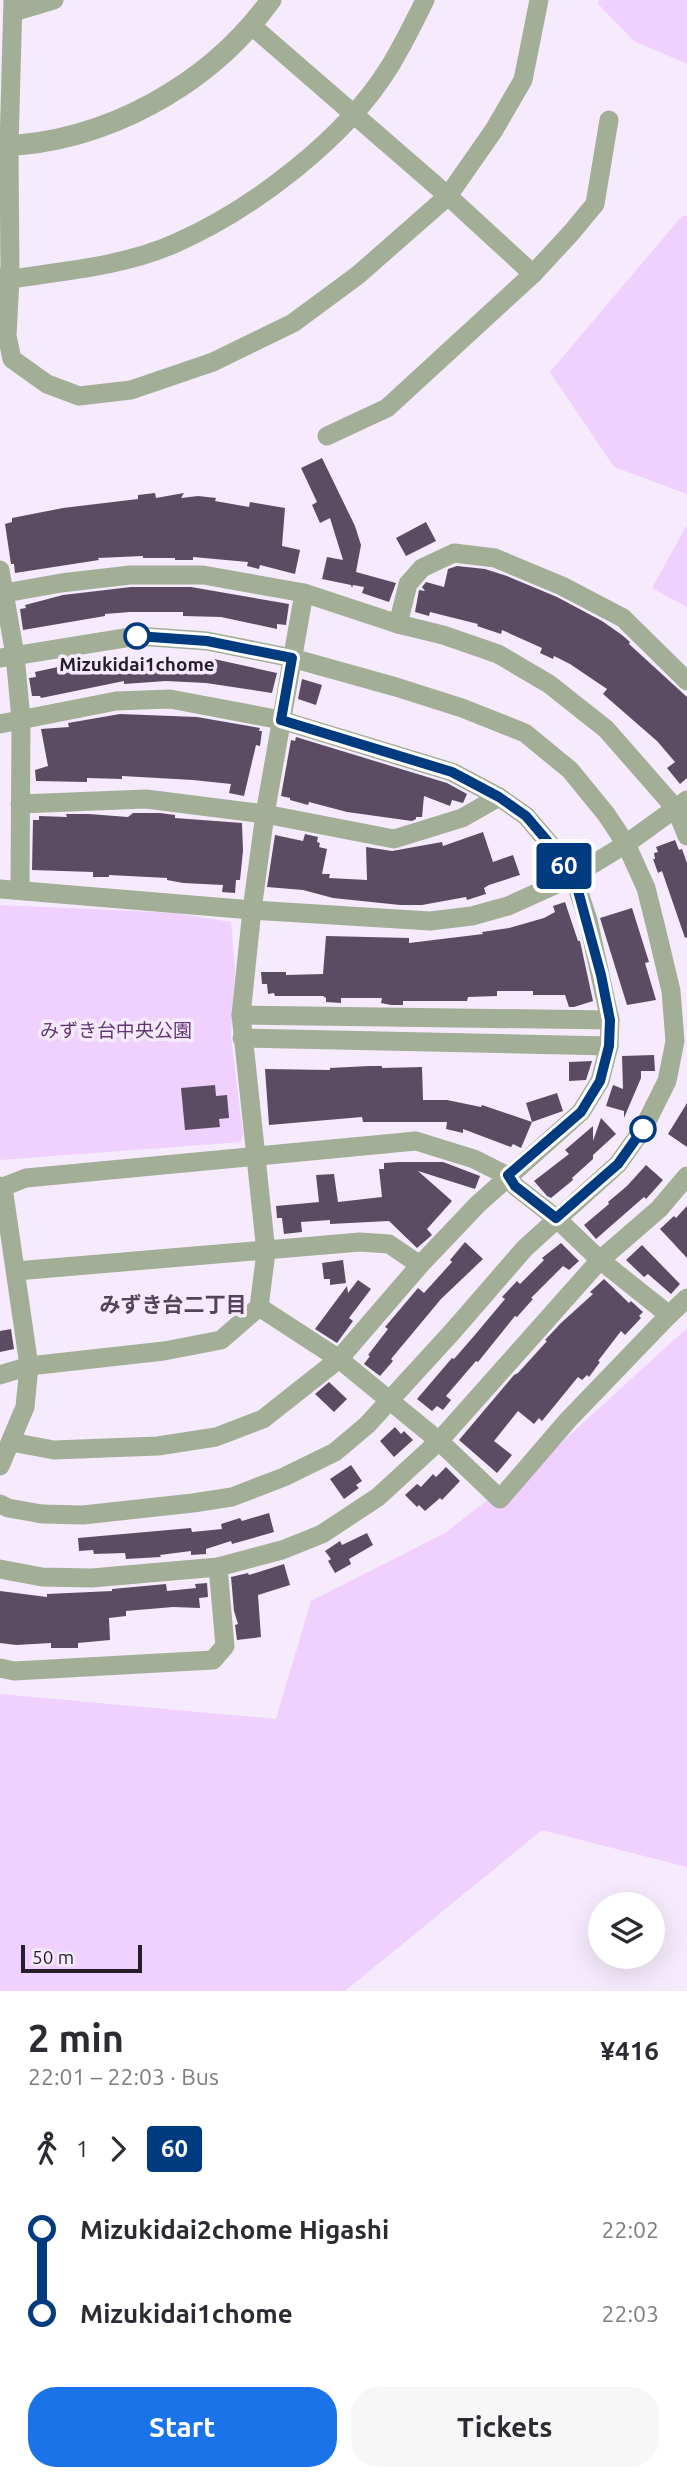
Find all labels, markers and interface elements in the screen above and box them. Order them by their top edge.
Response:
marker: Mizukidai1chome [124,623,150,649]
place label: Mizukidai1chome [59,653,215,675]
line badge: 60 [532,843,596,889]
text: 60 [550,852,578,879]
park label: みずき台中央公園 [40,1019,192,1041]
unlabelled marker [630,1116,656,1142]
district label: みずき台二丁目 [100,1292,247,1316]
map controls [588,1892,665,1969]
button: layers [588,1892,665,1969]
scale bar [21,1942,142,1974]
text: 50 m [32,1946,74,1968]
text: 2 min [28,2017,124,2059]
text: ¥416 [600,2036,659,2065]
text: 22:01 – 22:03 · Bus [28,2064,219,2089]
icon: walk [28,2130,66,2168]
icon: forward [99,2130,137,2168]
text: 60 [161,2135,188,2162]
text: 1 [76,2136,89,2161]
text: Mizukidai2chome Higashi [80,2215,389,2244]
text: 22:02 [601,2217,659,2242]
text: Mizukidai1chome [80,2299,293,2328]
text: 22:03 [601,2301,659,2326]
button: Start [28,2387,337,2467]
button: Tickets [351,2387,659,2467]

